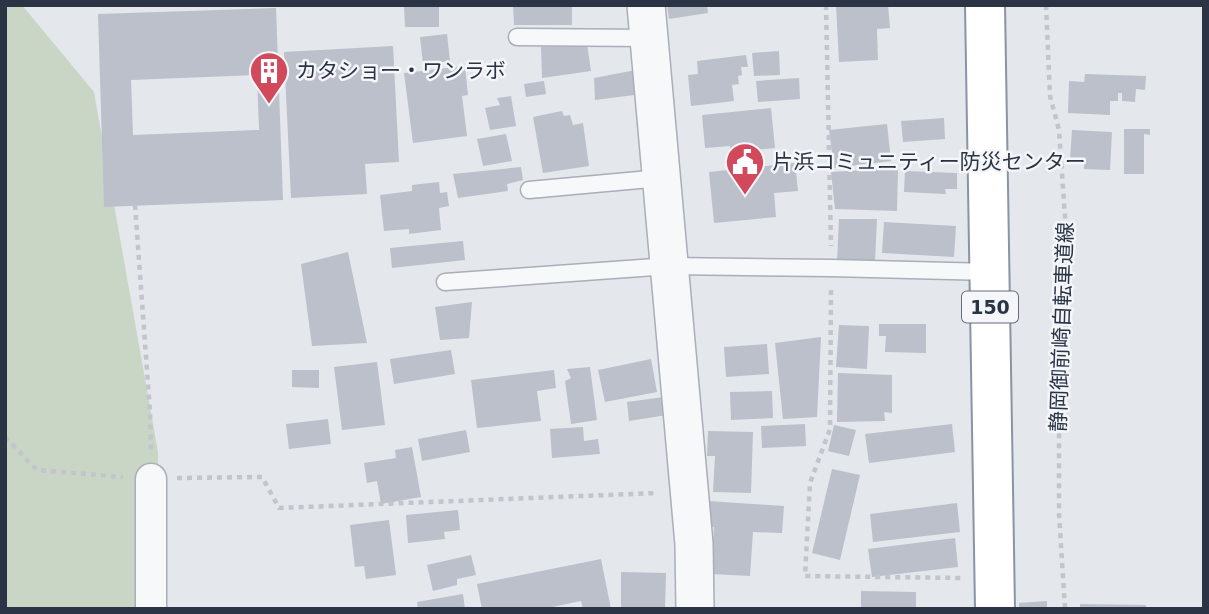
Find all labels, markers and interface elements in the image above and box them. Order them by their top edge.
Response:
building icon: カタショー・ワンラボ [248,50,290,105]
place label: カタショー・ワンラボ [296,59,506,83]
public building icon: 片浜コミュニティー防災センター [724,141,766,196]
place label: 片浜コミュニティー防災センター [772,150,1086,174]
street label: 静岡御前崎自転車道線 [1046,222,1078,432]
road number: 150 [962,292,1018,322]

